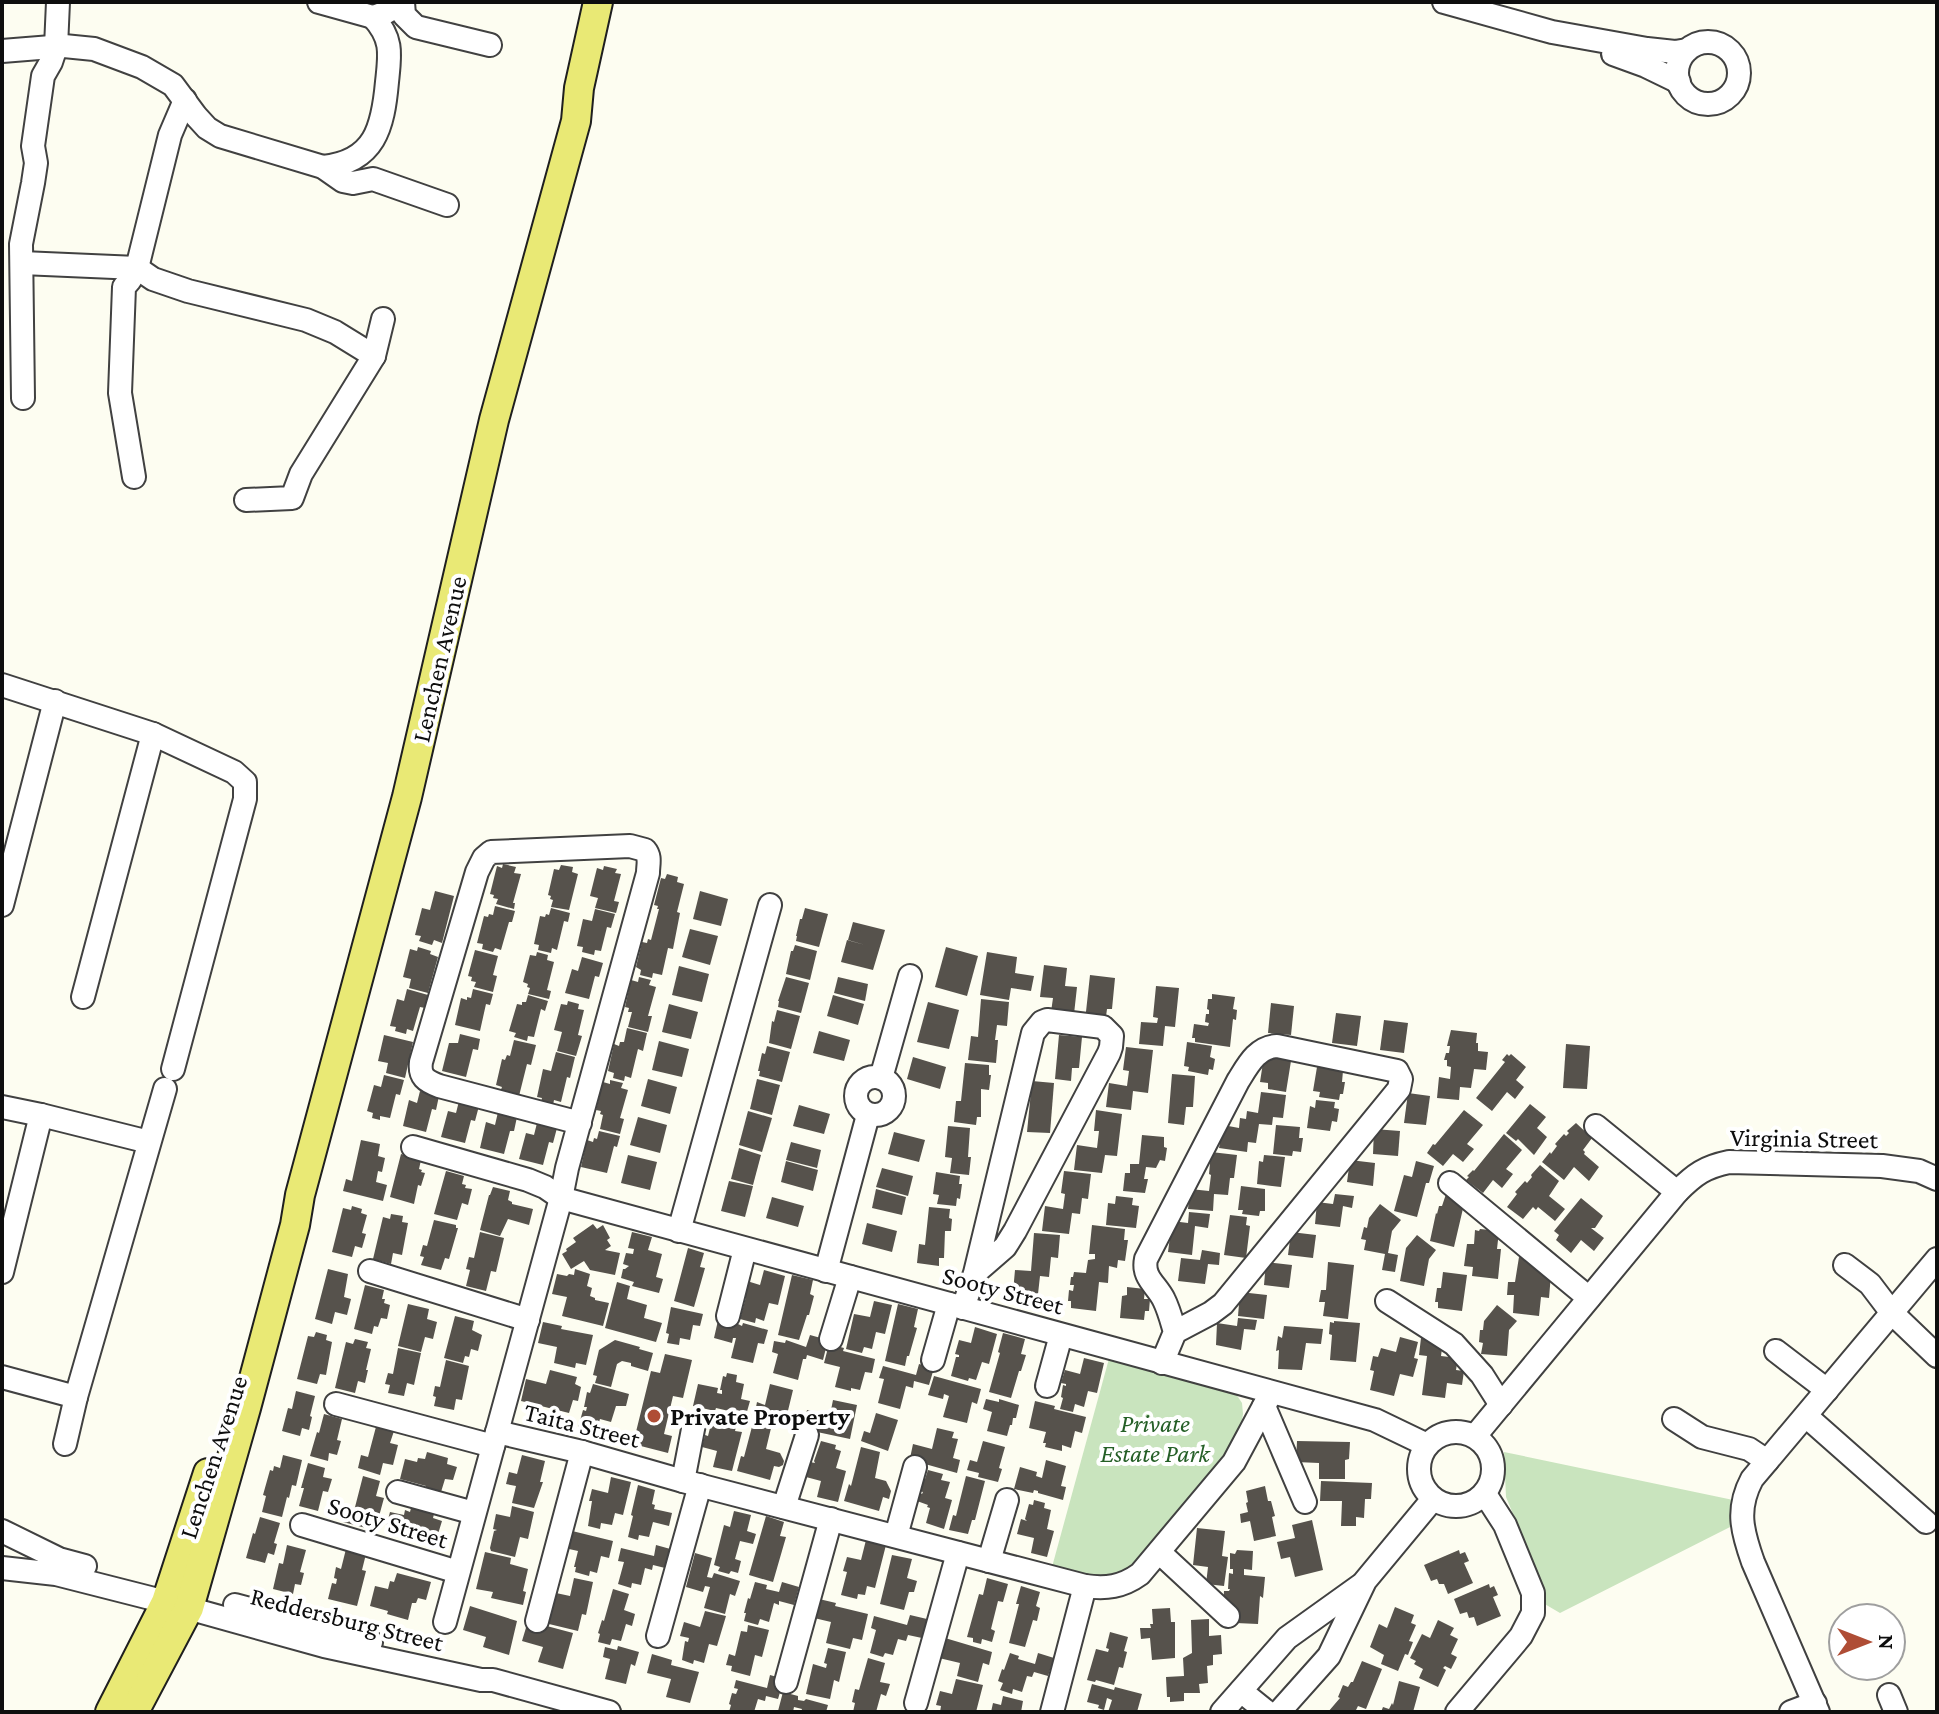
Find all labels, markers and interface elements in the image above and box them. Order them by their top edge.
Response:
street label: Lenchen Avenue [406,573,473,745]
street label: Virginia Street [1730,1123,1879,1154]
street label: Sooty Street [939,1260,1067,1321]
street label: Lenchen Avenue [173,1372,254,1542]
street label: Taita Street [521,1397,643,1454]
place label: Private Property [670,1402,850,1431]
marker: Private Property [645,1407,663,1425]
park label: Private Estate Park [1100,1409,1211,1468]
street label: Sooty Street [324,1490,452,1555]
street label: Reddersburg Street [247,1581,447,1658]
north arrow [1827,1602,1907,1682]
text: N [1874,1635,1899,1650]

